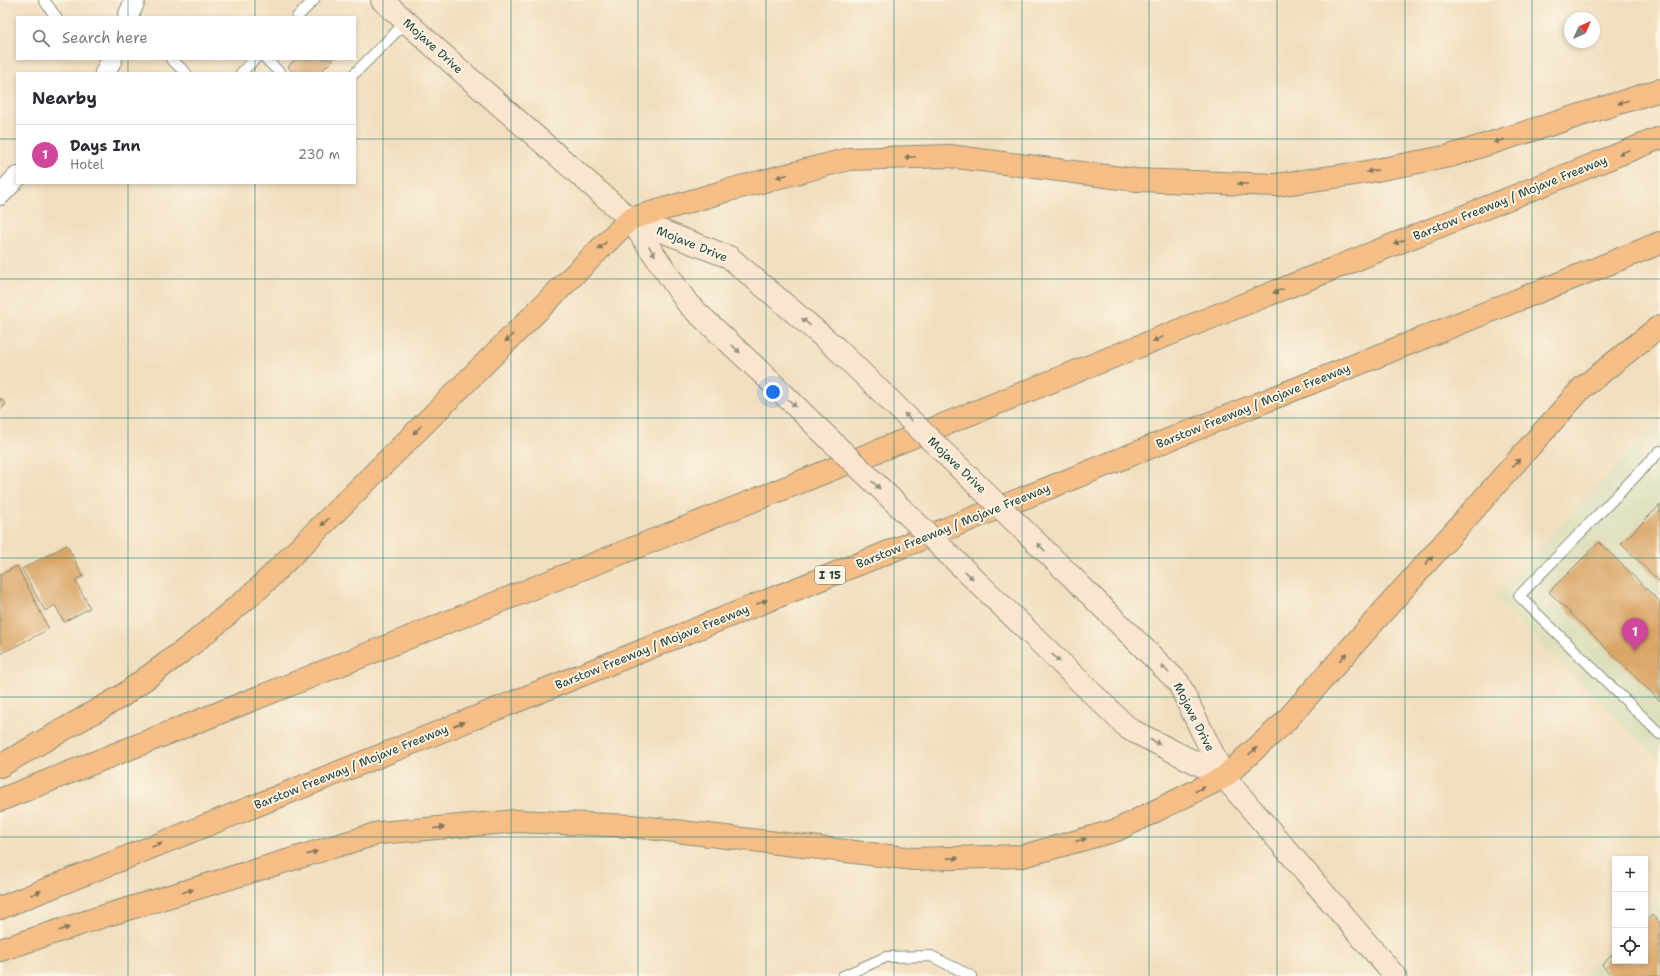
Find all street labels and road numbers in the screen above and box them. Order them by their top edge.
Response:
street label: Mojave Drive [400,15,467,77]
street label: Barstow Freeway / Mojave Freeway [1411,152,1609,244]
street label: Mojave Drive [654,222,730,266]
street label: Barstow Freeway / Mojave Freeway [1154,360,1352,452]
street label: Mojave Drive [924,433,990,497]
street label: Barstow Freeway / Mojave Freeway [854,480,1052,572]
road number: I 15 [815,566,845,584]
street label: Barstow Freeway / Mojave Freeway [553,601,751,693]
street label: Mojave Drive [1170,680,1218,754]
street label: Barstow Freeway / Mojave Freeway [252,721,450,813]

